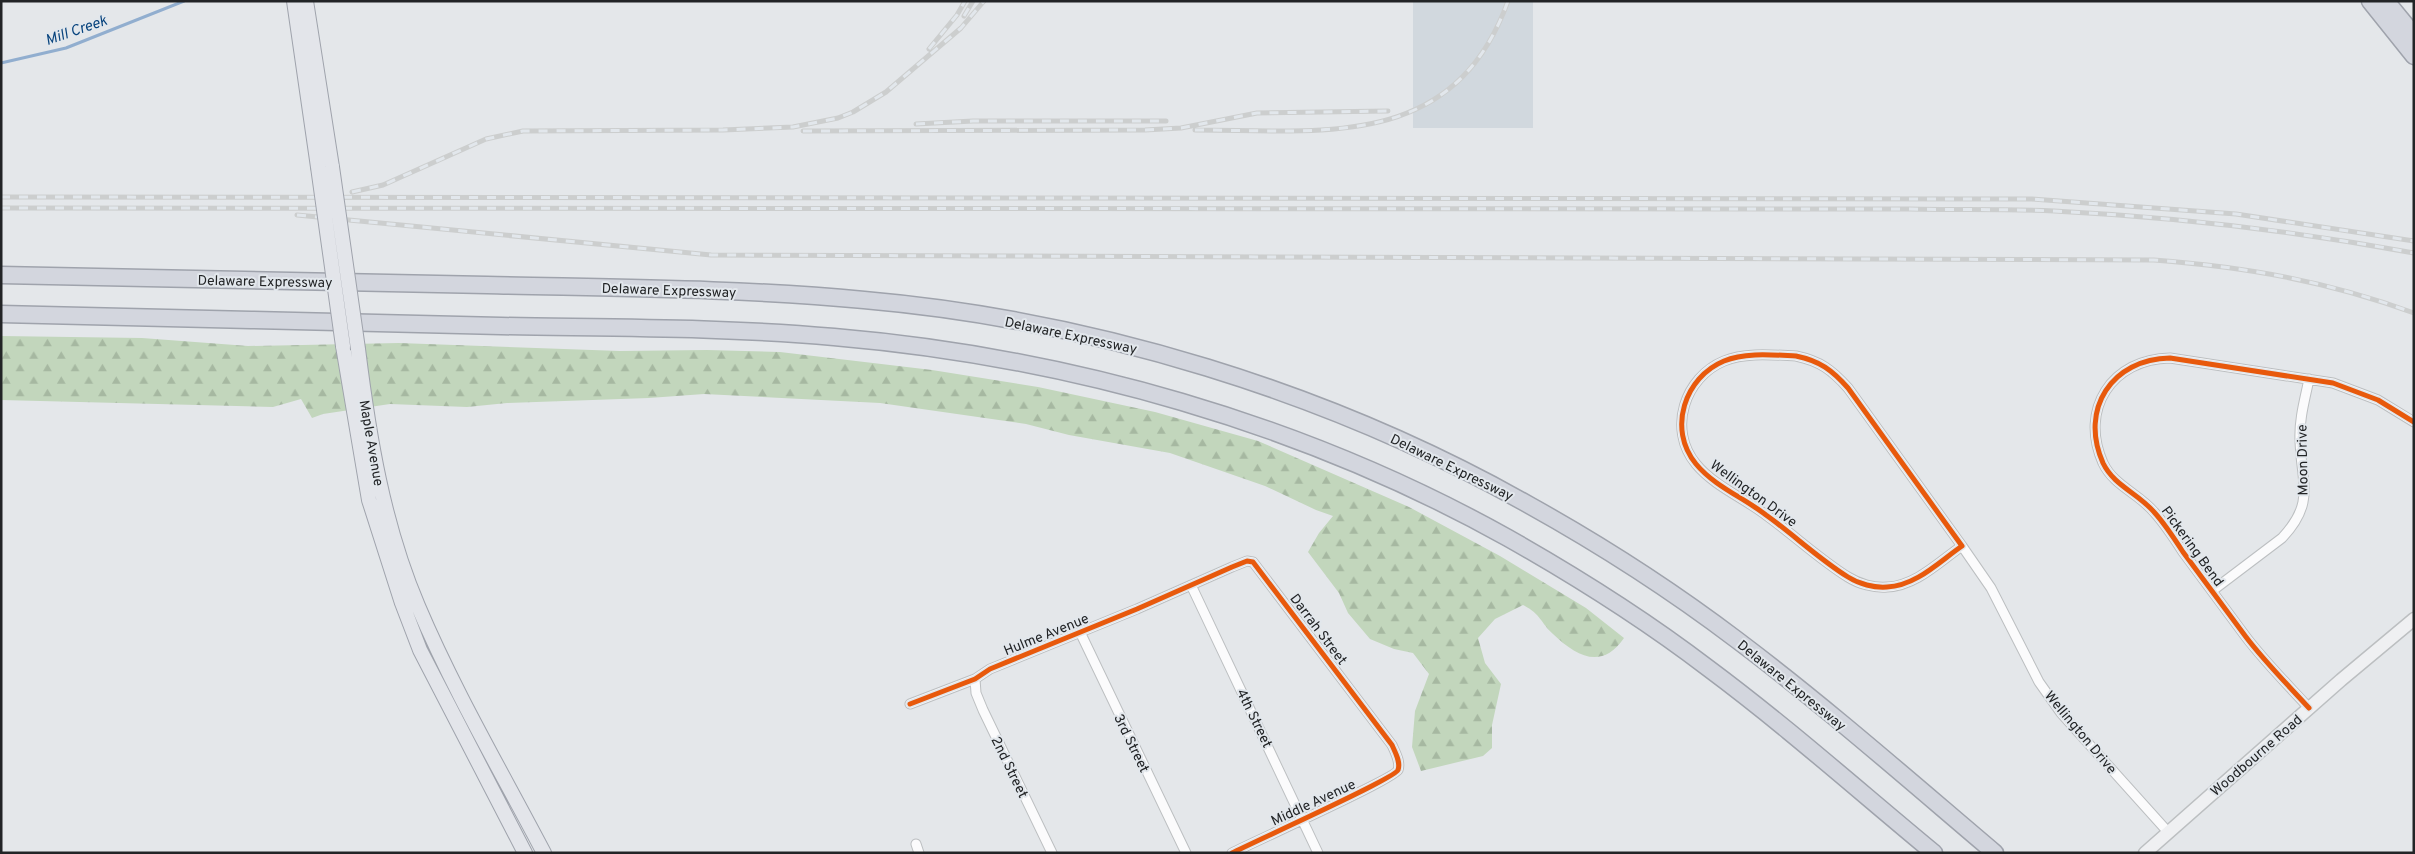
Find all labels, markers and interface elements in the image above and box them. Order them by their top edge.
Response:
water label: Mill Creek [43,12,110,51]
street label: Delaware Expressway [197,273,333,292]
street label: Delaware Expressway [601,281,737,302]
street label: Delaware Expressway [1003,314,1138,359]
street label: Maple Avenue [355,399,386,488]
street label: Moon Drive [2294,424,2313,496]
street label: Delaware Expressway [1387,431,1516,506]
street label: Wellington Drive [1706,457,1800,531]
street label: Pickering Bend [2157,503,2227,590]
street label: Darrah Street [1286,591,1350,669]
street label: Hulme Avenue [1001,611,1092,660]
street label: Delaware Expressway [1733,637,1849,735]
street label: 4th Street [1232,686,1275,751]
street label: Wellington Drive [2040,688,2120,778]
street label: 3rd Street [1109,712,1152,776]
street label: Woodbourne Road [2208,712,2306,801]
street label: 2nd Street [986,734,1031,801]
street label: Middle Avenue [1269,776,1359,830]

